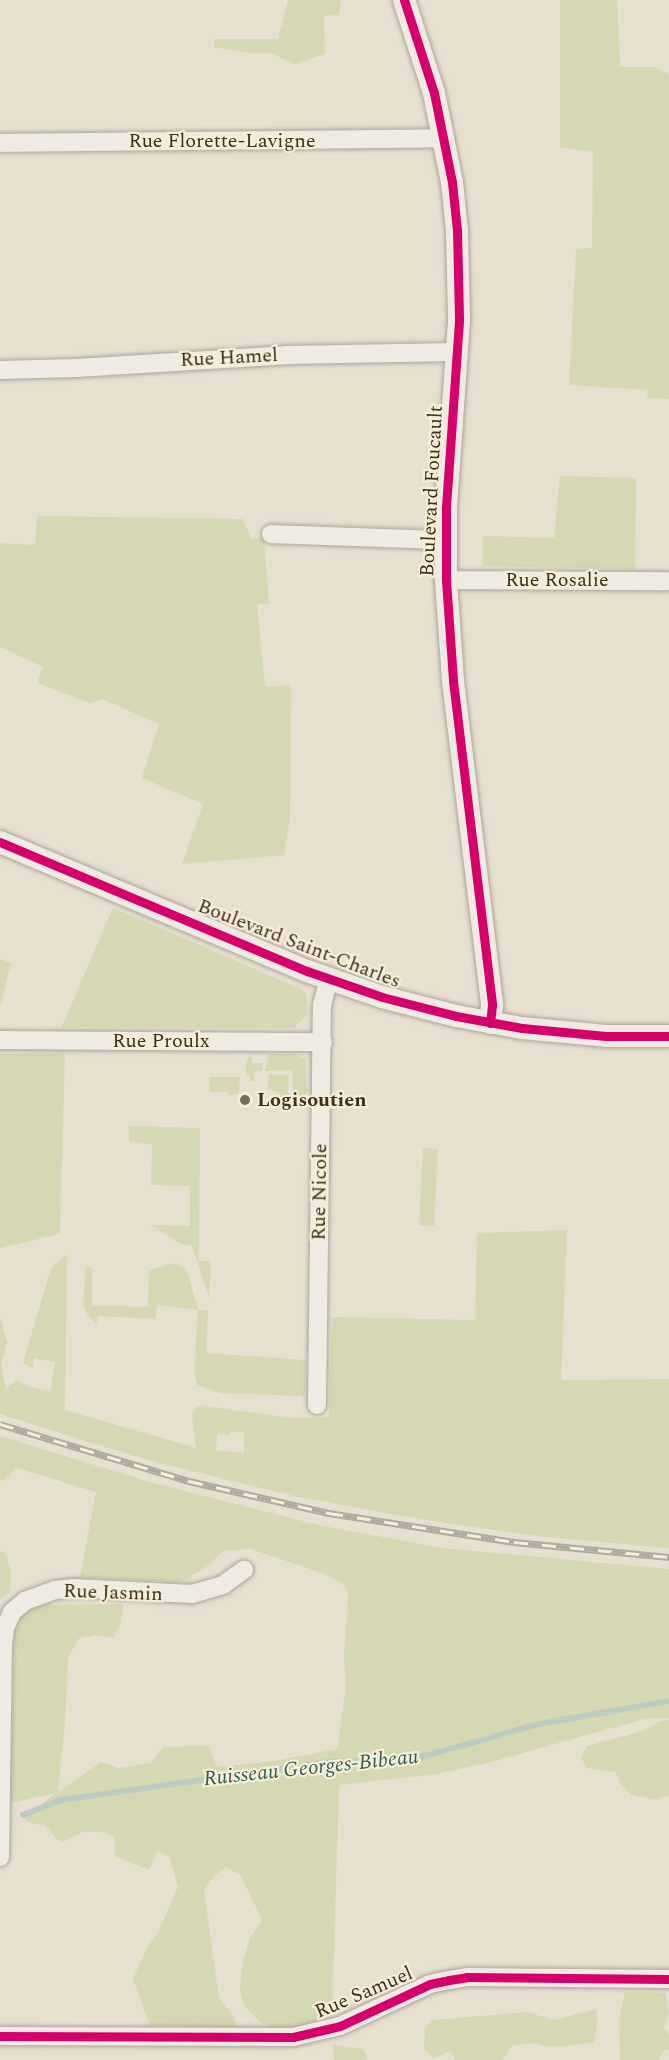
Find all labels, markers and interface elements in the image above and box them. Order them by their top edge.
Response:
street label: Rue Florette-Lavigne [128,129,316,153]
street label: Rue Hamel [180,343,278,373]
street label: Boulevard Foucault [416,405,448,577]
street label: Rue Rosalie [505,568,609,592]
street label: Boulevard Saint-Charles [194,894,404,994]
street label: Rue Proulx [112,1029,210,1053]
place label: Logisoutien [257,1088,367,1112]
marker: Logisoutien [238,1093,252,1107]
street label: Rue Nicole [307,1143,333,1241]
street label: Rue Jasmin [63,1579,163,1607]
water label: Ruisseau Georges-Bibeau [202,1744,420,1792]
street label: Rue Samuel [311,1962,417,2024]

